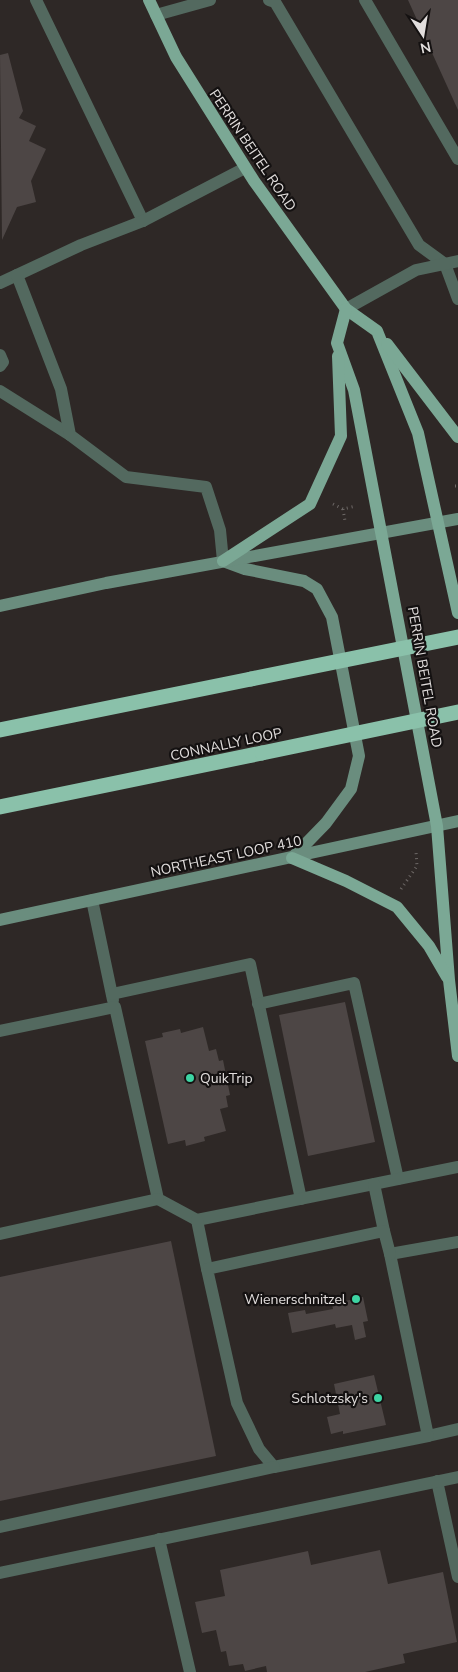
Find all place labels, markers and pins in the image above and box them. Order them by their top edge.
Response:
place label: QuikTrip [200,1069,253,1088]
marker: QuikTrip [184,1072,196,1084]
place label: Wienerschnitzel [244,1290,347,1309]
marker: Wienerschnitzel [350,1293,362,1305]
place label: Schlotzsky's [291,1389,368,1408]
marker: Schlotzsky's [372,1392,384,1404]

